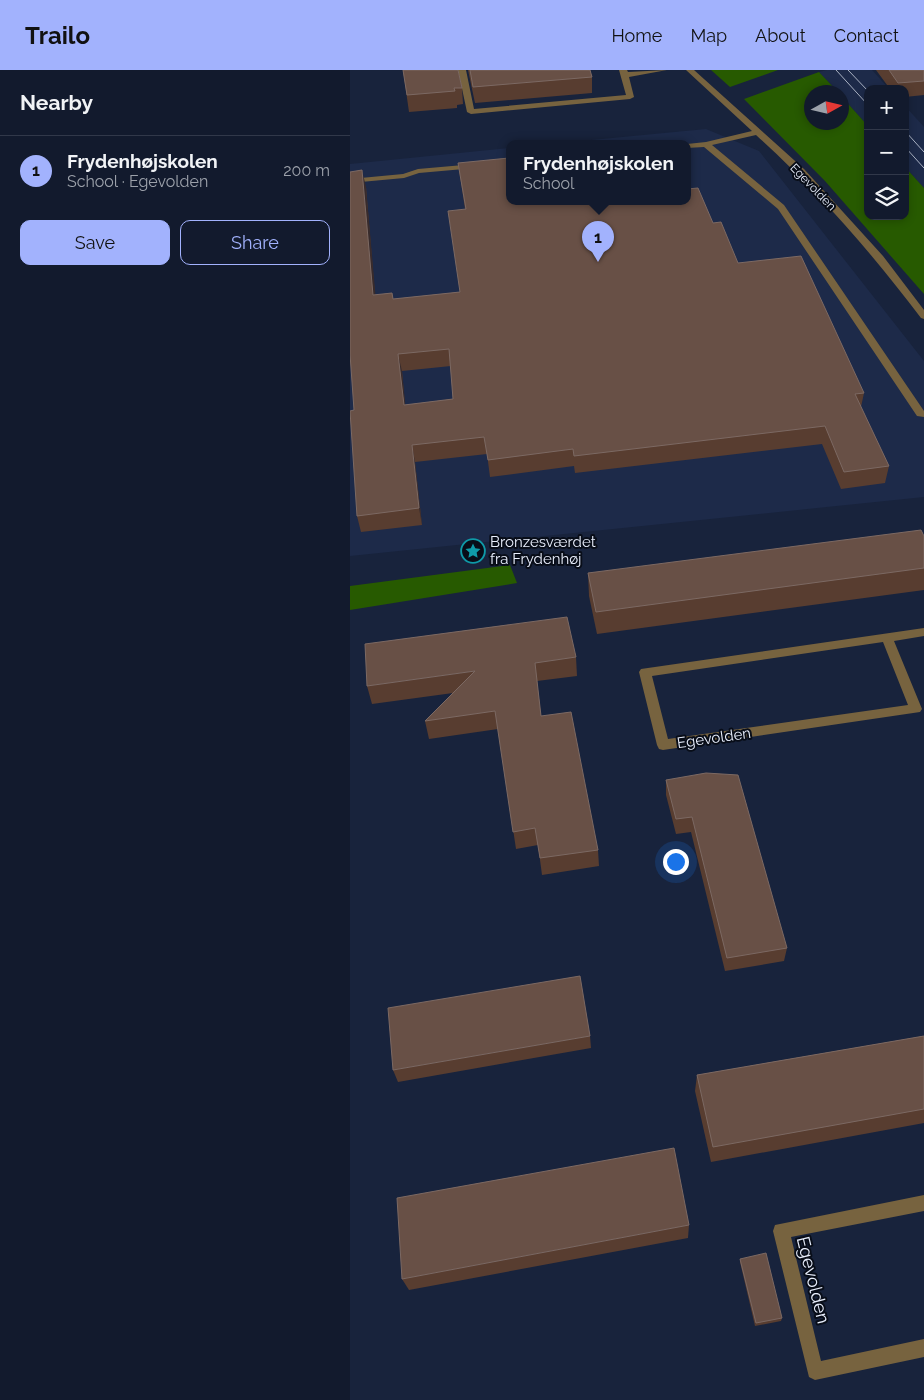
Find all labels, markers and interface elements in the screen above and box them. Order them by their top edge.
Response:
text: Trailo [25,21,90,50]
text: Home [611,25,662,46]
text: Map [690,25,727,46]
text: About [755,25,806,46]
text: Contact [834,25,899,46]
north arrow [804,85,849,130]
map controls [864,85,909,220]
button: + [864,85,909,130]
text: Nearby [20,90,93,115]
button: − [864,130,909,175]
popup [506,140,691,205]
text: Frydenhøjskolen [67,150,218,172]
text: Frydenhøjskolen [523,152,674,174]
text: 1 [32,161,40,180]
text: 200 m [283,161,330,180]
street label: Egevolden [787,161,839,213]
text: School · Egevolden [67,172,208,191]
text: School [523,174,574,193]
button: layers [864,175,909,220]
button: Save [20,220,170,265]
button: Share [180,220,330,265]
pin: 1 [582,221,614,262]
place label: Bronzesværdet fra Frydenhøj [490,533,596,568]
place icon: Bronzesværdet fra Frydenhøj [460,538,486,564]
street label: Egevolden [676,724,752,752]
your location [663,849,689,875]
street label: Egevolden [792,1234,834,1326]

